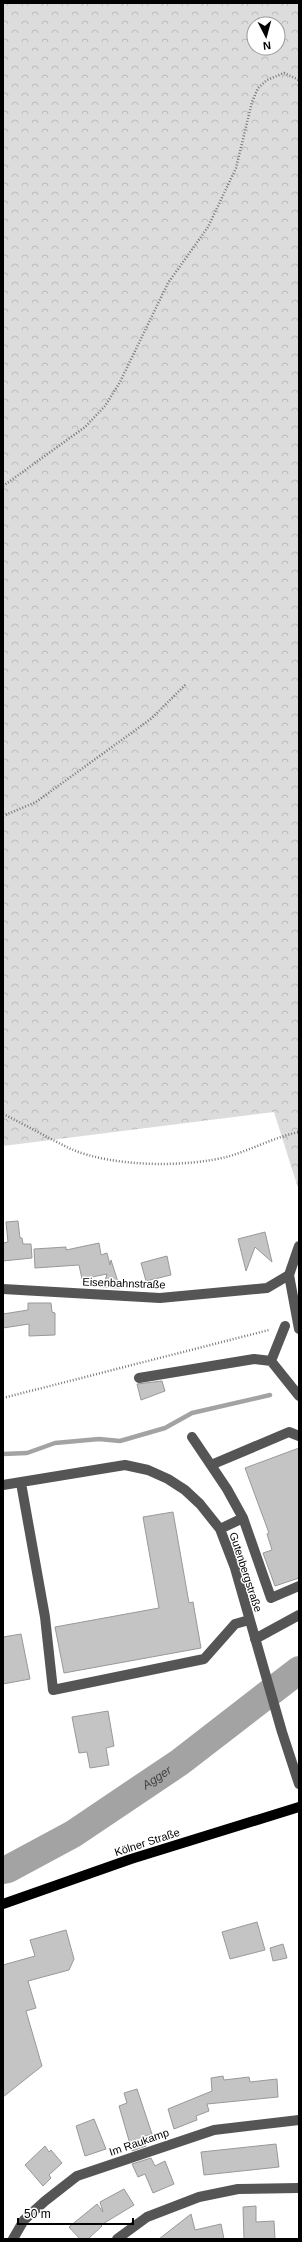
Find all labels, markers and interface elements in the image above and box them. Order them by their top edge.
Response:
north arrow [246,16,286,56]
text: N [262,40,272,52]
street label: Eisenbahnstraße [82,1276,166,1290]
street label: Gutenbergstraße [227,1531,265,1613]
water label: Agger [139,1762,175,1793]
street label: Kölner Straße [113,1826,181,1858]
street label: Im Raukamp [108,2126,170,2158]
scale bar [18,2200,133,2226]
text: 50 m [24,2207,51,2221]

